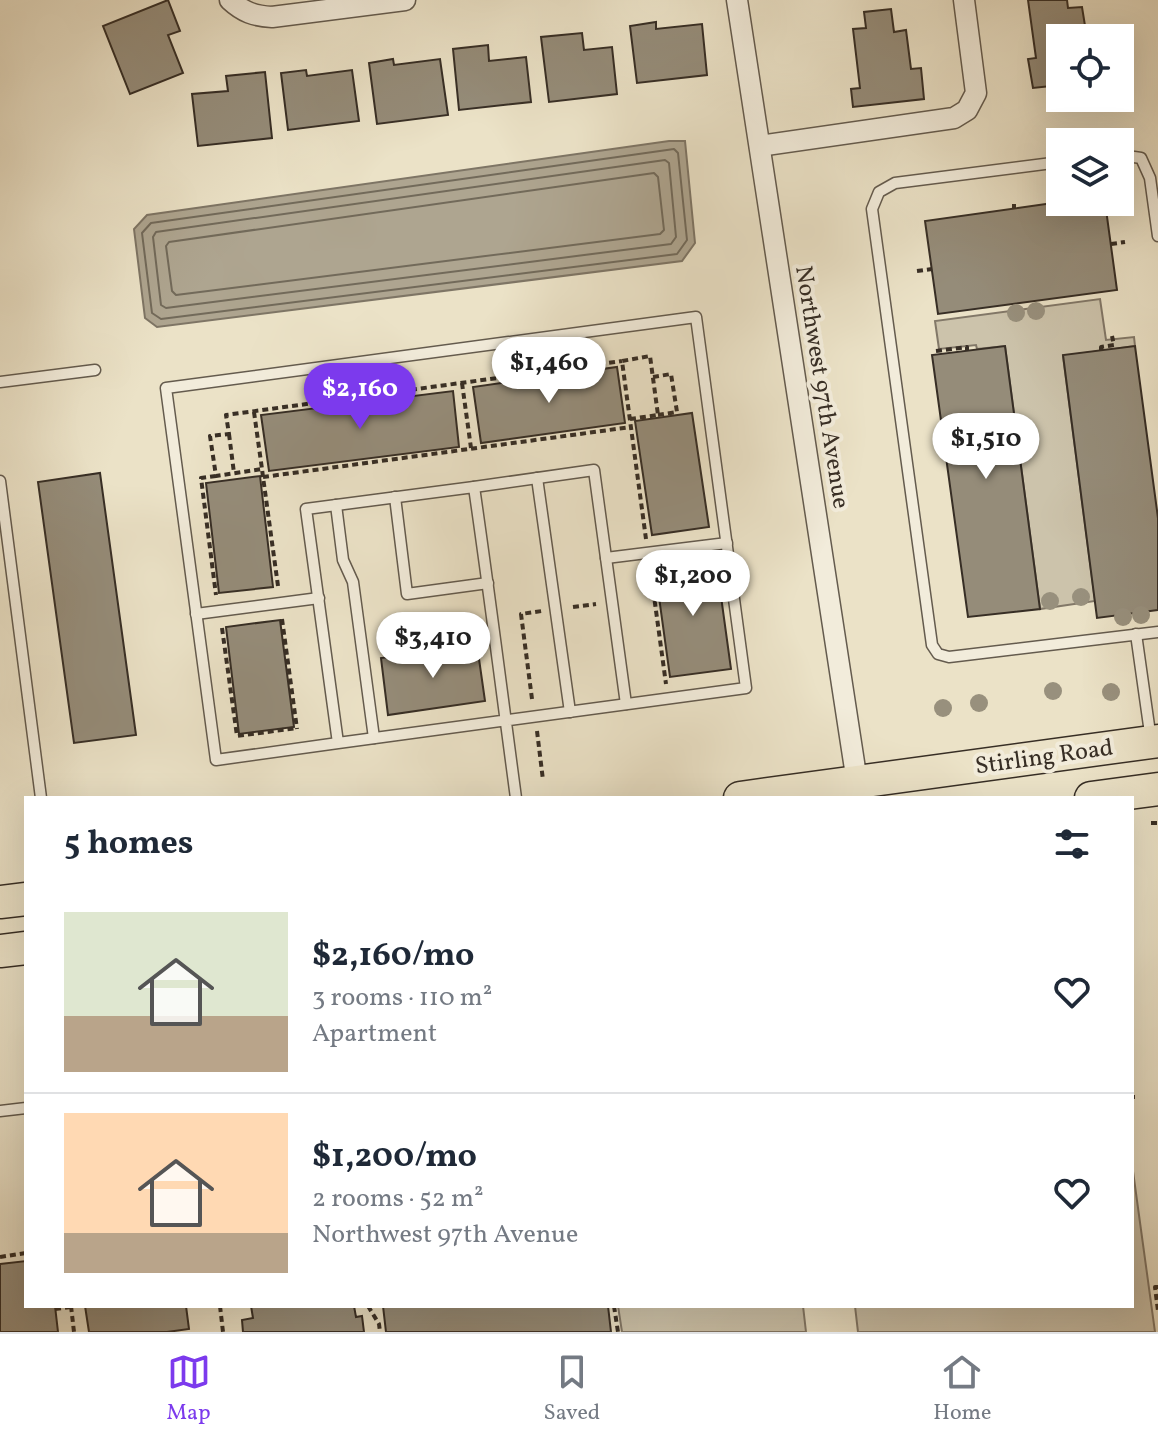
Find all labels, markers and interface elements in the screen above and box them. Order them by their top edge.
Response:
map controls [1046,24,1134,216]
button: locate [1046,24,1134,112]
button: layers [1046,128,1134,216]
street label: Northwest 97th Avenue [785,263,857,511]
pin: $1,460 [484,337,614,405]
text: $1,460 [510,345,588,381]
pin: $2,160 [295,363,425,431]
text: $2,160 [322,371,398,407]
pin: $1,510 [921,413,1051,481]
text: $1,510 [950,421,1022,457]
pin: $1,200 [628,550,758,618]
text: $1,200 [654,558,732,594]
pin: $3,410 [368,612,498,680]
text: $3,410 [394,620,472,656]
street label: Stirling Road [973,731,1115,784]
text: 5 homes [64,821,194,868]
icon: filters [1050,822,1094,866]
text: $2,160/mo [312,933,475,980]
icon: home [128,944,224,1040]
icon: heart [1050,970,1094,1014]
text: 3 rooms · 110 m² [312,980,492,1016]
text: Apartment [312,1016,437,1052]
text: $1,200/mo [312,1134,477,1181]
icon: home [128,1145,224,1241]
icon: heart [1050,1171,1094,1215]
text: 2 rooms · 52 m² [312,1181,484,1217]
text: Northwest 97th Avenue [312,1217,578,1253]
tab: Map [167,1350,211,1429]
tab: Saved [544,1350,600,1429]
tab: Home [933,1350,991,1429]

